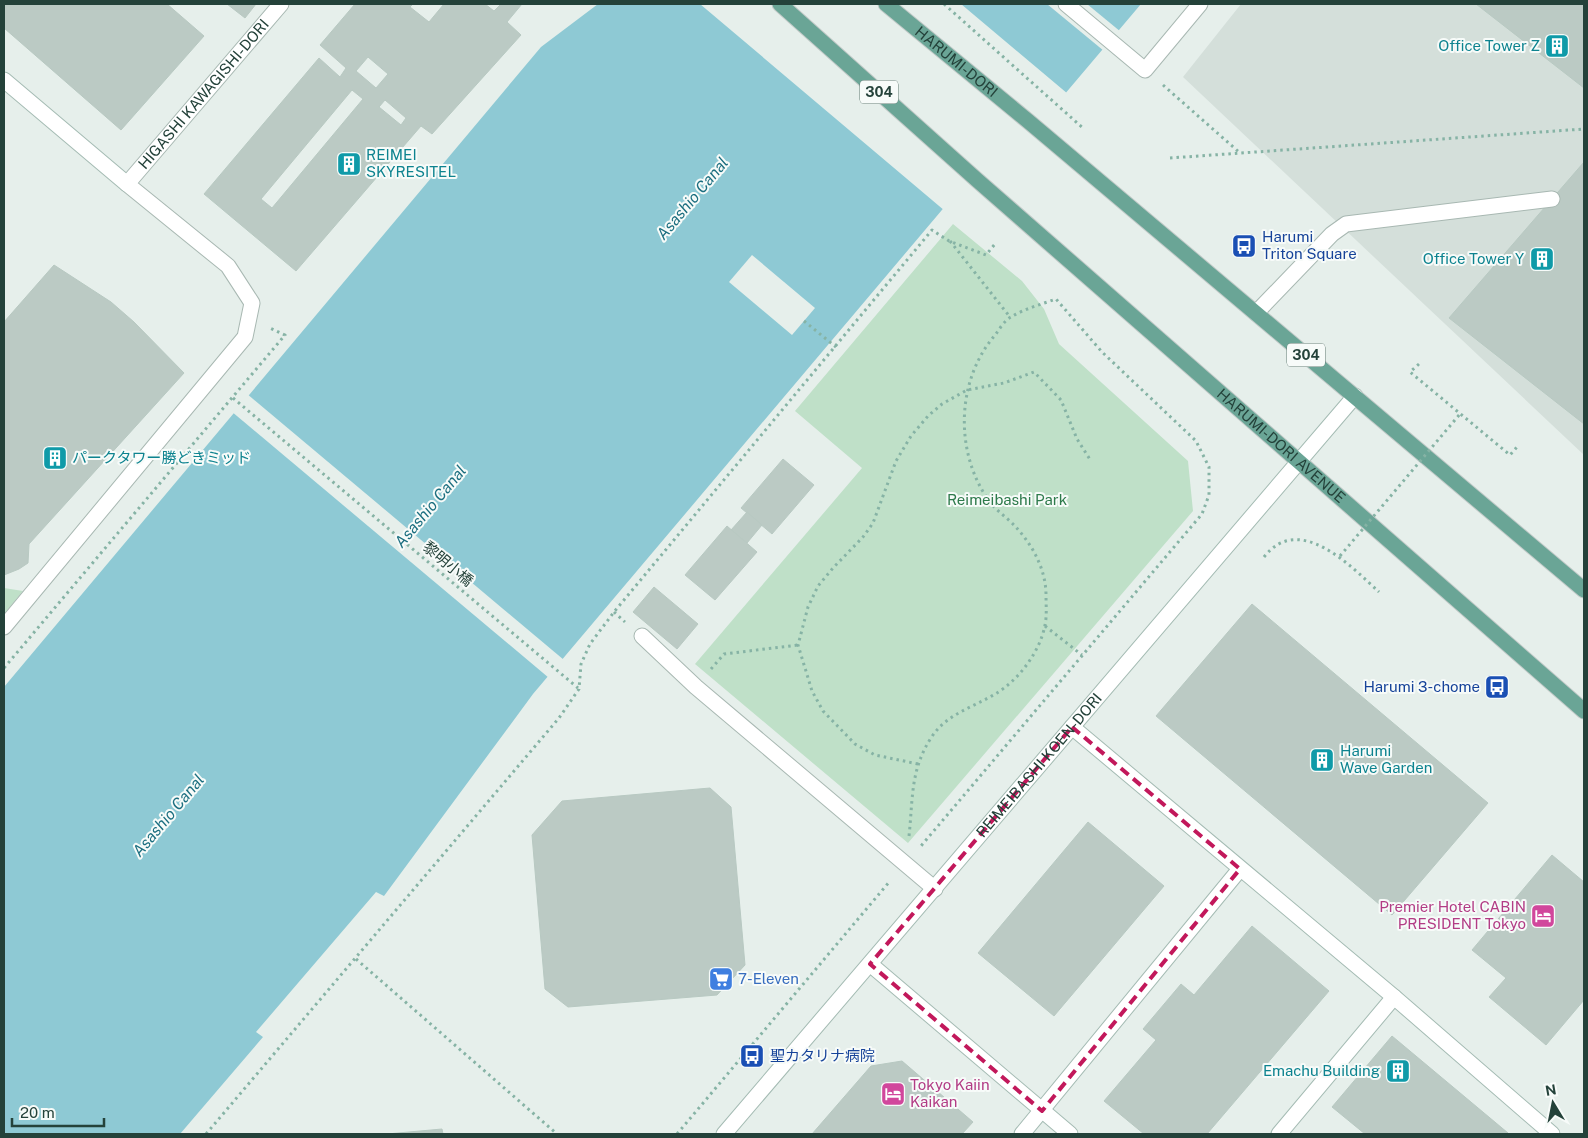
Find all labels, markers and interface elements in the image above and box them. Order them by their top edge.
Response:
street label: HIGASHI KAWAGISHI-DORI [135,16,272,172]
street label: HARUMI-DORI [912,23,1001,100]
building icon: Office Tower Z [1544,33,1570,59]
place label: Office Tower Z [1438,37,1540,54]
road number: 304 [860,80,898,104]
place label: REIMEI SKYRESITEL [366,146,456,180]
building icon: REIMEI SKYRESITEL [336,151,362,177]
water label: Asashio Canal [653,153,732,243]
place label: Harumi Triton Square [1262,228,1357,262]
bus stop icon: Harumi Triton Square [1231,233,1257,259]
building icon: Office Tower Y [1529,246,1555,272]
place label: Office Tower Y [1423,250,1524,267]
road number: 304 [1287,344,1325,366]
street label: HARUMI-DORI AVENUE [1214,385,1349,506]
building icon: パークタワー勝どきミッド [42,445,68,471]
place label: パークタワー勝どきミッド [72,449,251,466]
water label: Asashio Canal [391,461,470,551]
park label: Reimeibashi Park [947,491,1067,508]
street label: 黎明小橋 [420,538,477,589]
bus stop icon: Harumi 3-chome [1484,674,1510,700]
place label: Harumi 3-chome [1363,678,1480,695]
street label: REIMEIBASHI KOEN-DORI [973,690,1105,841]
place label: Harumi Wave Garden [1340,742,1432,776]
building icon: Harumi Wave Garden [1309,747,1335,773]
water label: Asashio Canal [129,770,208,860]
place label: Premier Hotel CABIN PRESIDENT Tokyo [1379,898,1526,932]
hotel icon: Premier Hotel CABIN PRESIDENT Tokyo [1530,903,1556,929]
supermarket icon: 7-Eleven [708,966,734,992]
place label: 7-Eleven [738,970,799,987]
bus stop icon: 聖カタリナ病院 [739,1043,765,1069]
place label: 聖カタリナ病院 [770,1047,875,1064]
building icon: Emachu Building [1385,1058,1411,1084]
place label: Emachu Building [1263,1062,1380,1079]
place label: Tokyo Kaiin Kaikan [910,1076,990,1110]
north arrow [1528,1078,1578,1128]
hotel icon: Tokyo Kaiin Kaikan [880,1081,906,1107]
text: N [1544,1081,1558,1099]
scale bar [12,1096,105,1128]
text: 20 m [20,1104,55,1121]

